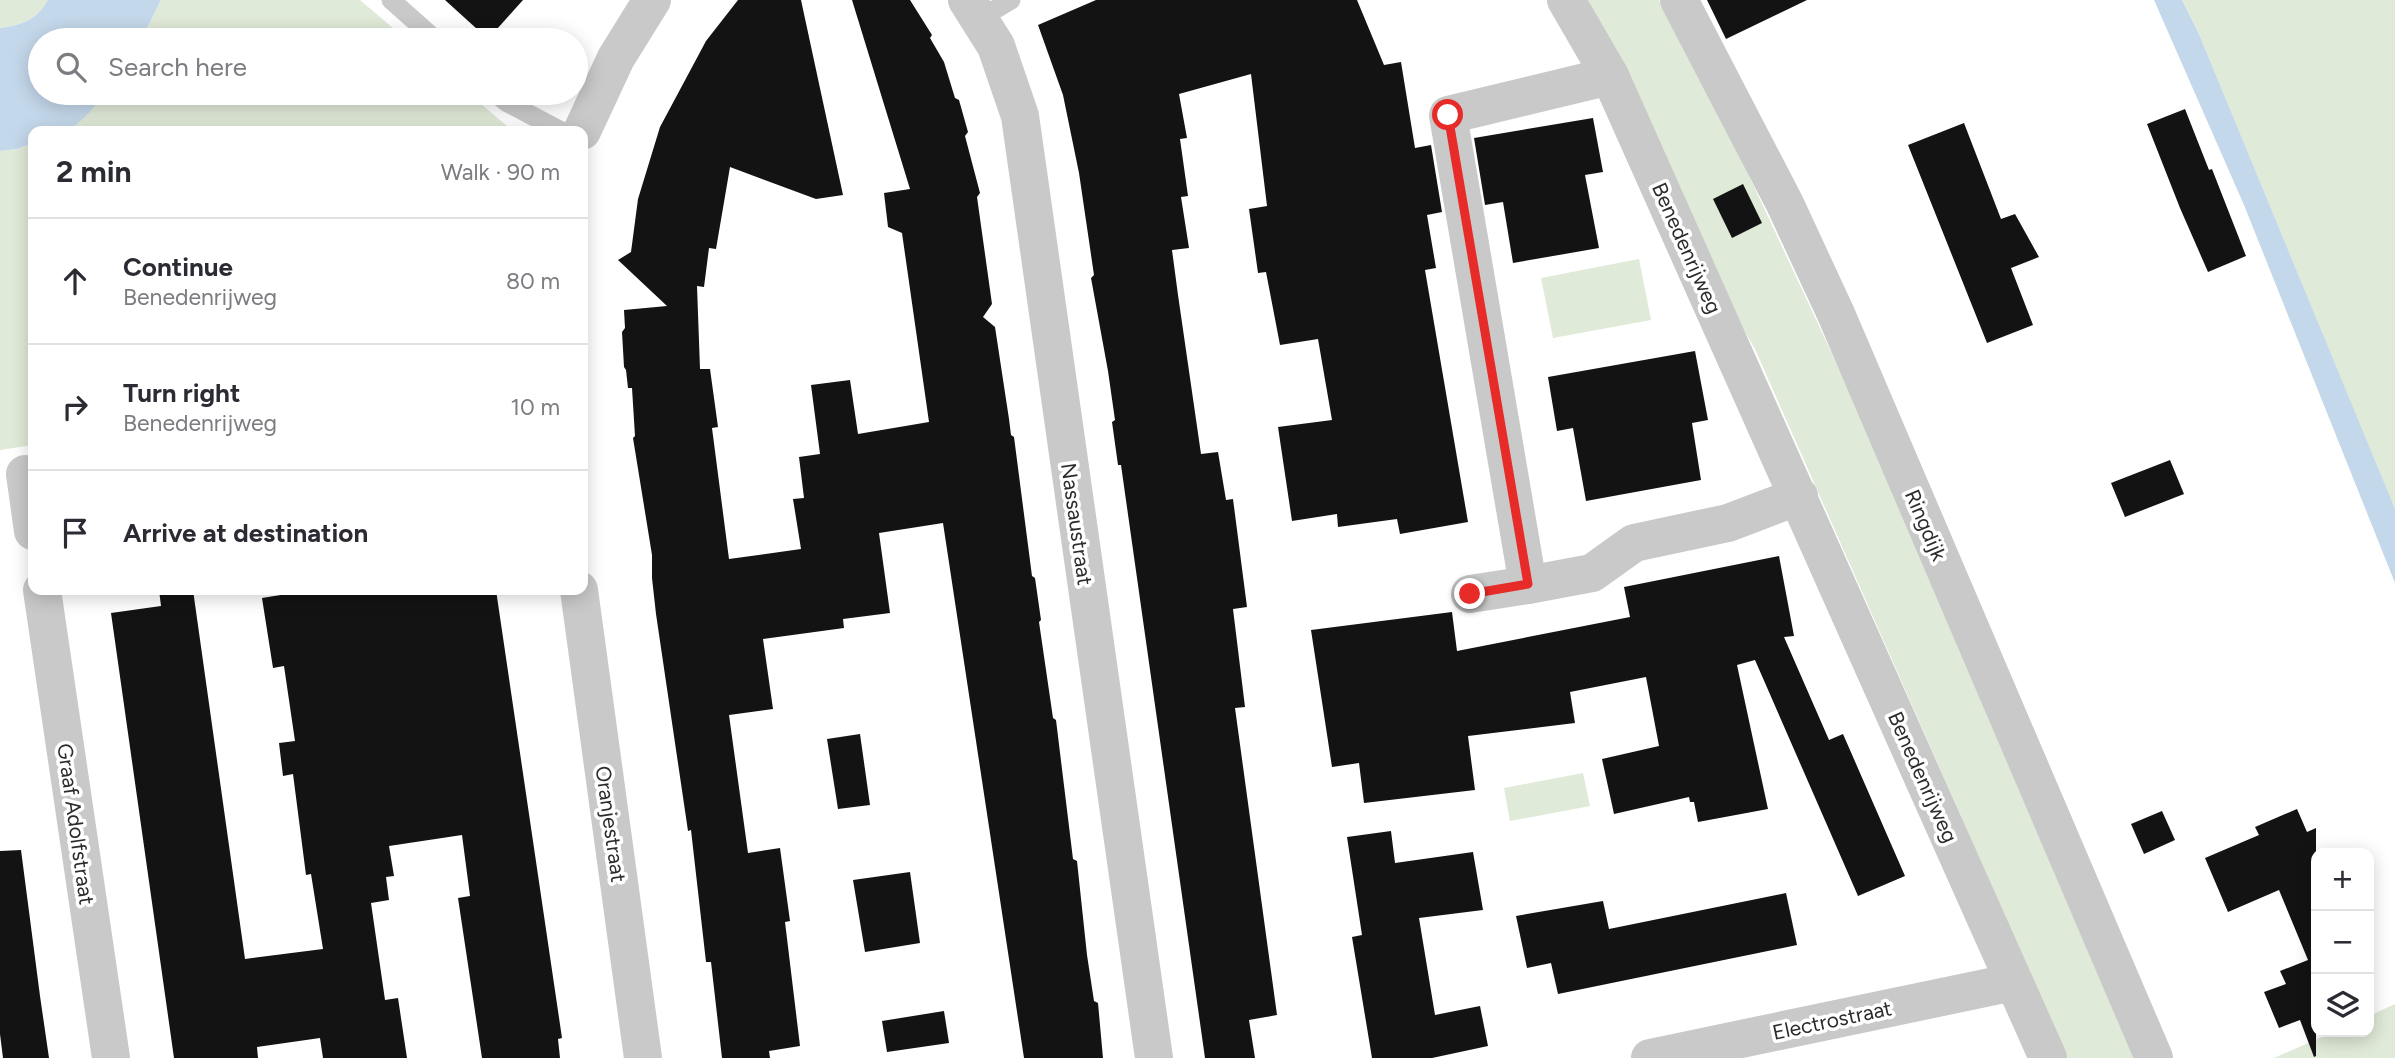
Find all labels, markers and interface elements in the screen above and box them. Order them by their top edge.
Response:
search box [28,28,588,105]
icon: search [52,48,90,86]
text: Search here [108,51,247,83]
route start [1432,99,1463,130]
text: 2 min [56,153,132,190]
text: Walk · 90 m [441,158,560,186]
street label: Benedenrijweg [1647,179,1727,317]
text: Continue [123,251,233,283]
icon: ahead [56,262,94,300]
text: 80 m [506,267,560,295]
text: Benedenrijweg [123,283,277,311]
text: Turn right [123,377,240,409]
icon: right [56,388,94,426]
text: 10 m [511,393,560,421]
text: Benedenrijweg [123,409,277,437]
street label: Nassaustraat [1056,461,1098,587]
street label: Ringdijk [1900,486,1952,565]
icon: arrive [56,514,94,552]
text: Arrive at destination [123,517,368,549]
route end [1454,578,1485,609]
street label: Benedenrijweg [1883,708,1963,846]
street label: Graaf Adolfstraat [52,742,100,906]
street label: Oranjestraat [590,764,632,884]
map controls [2311,848,2374,1037]
button: + [2311,848,2374,911]
button: − [2311,911,2374,974]
button: layers [2311,974,2374,1037]
street label: Electrostraat [1770,995,1894,1045]

